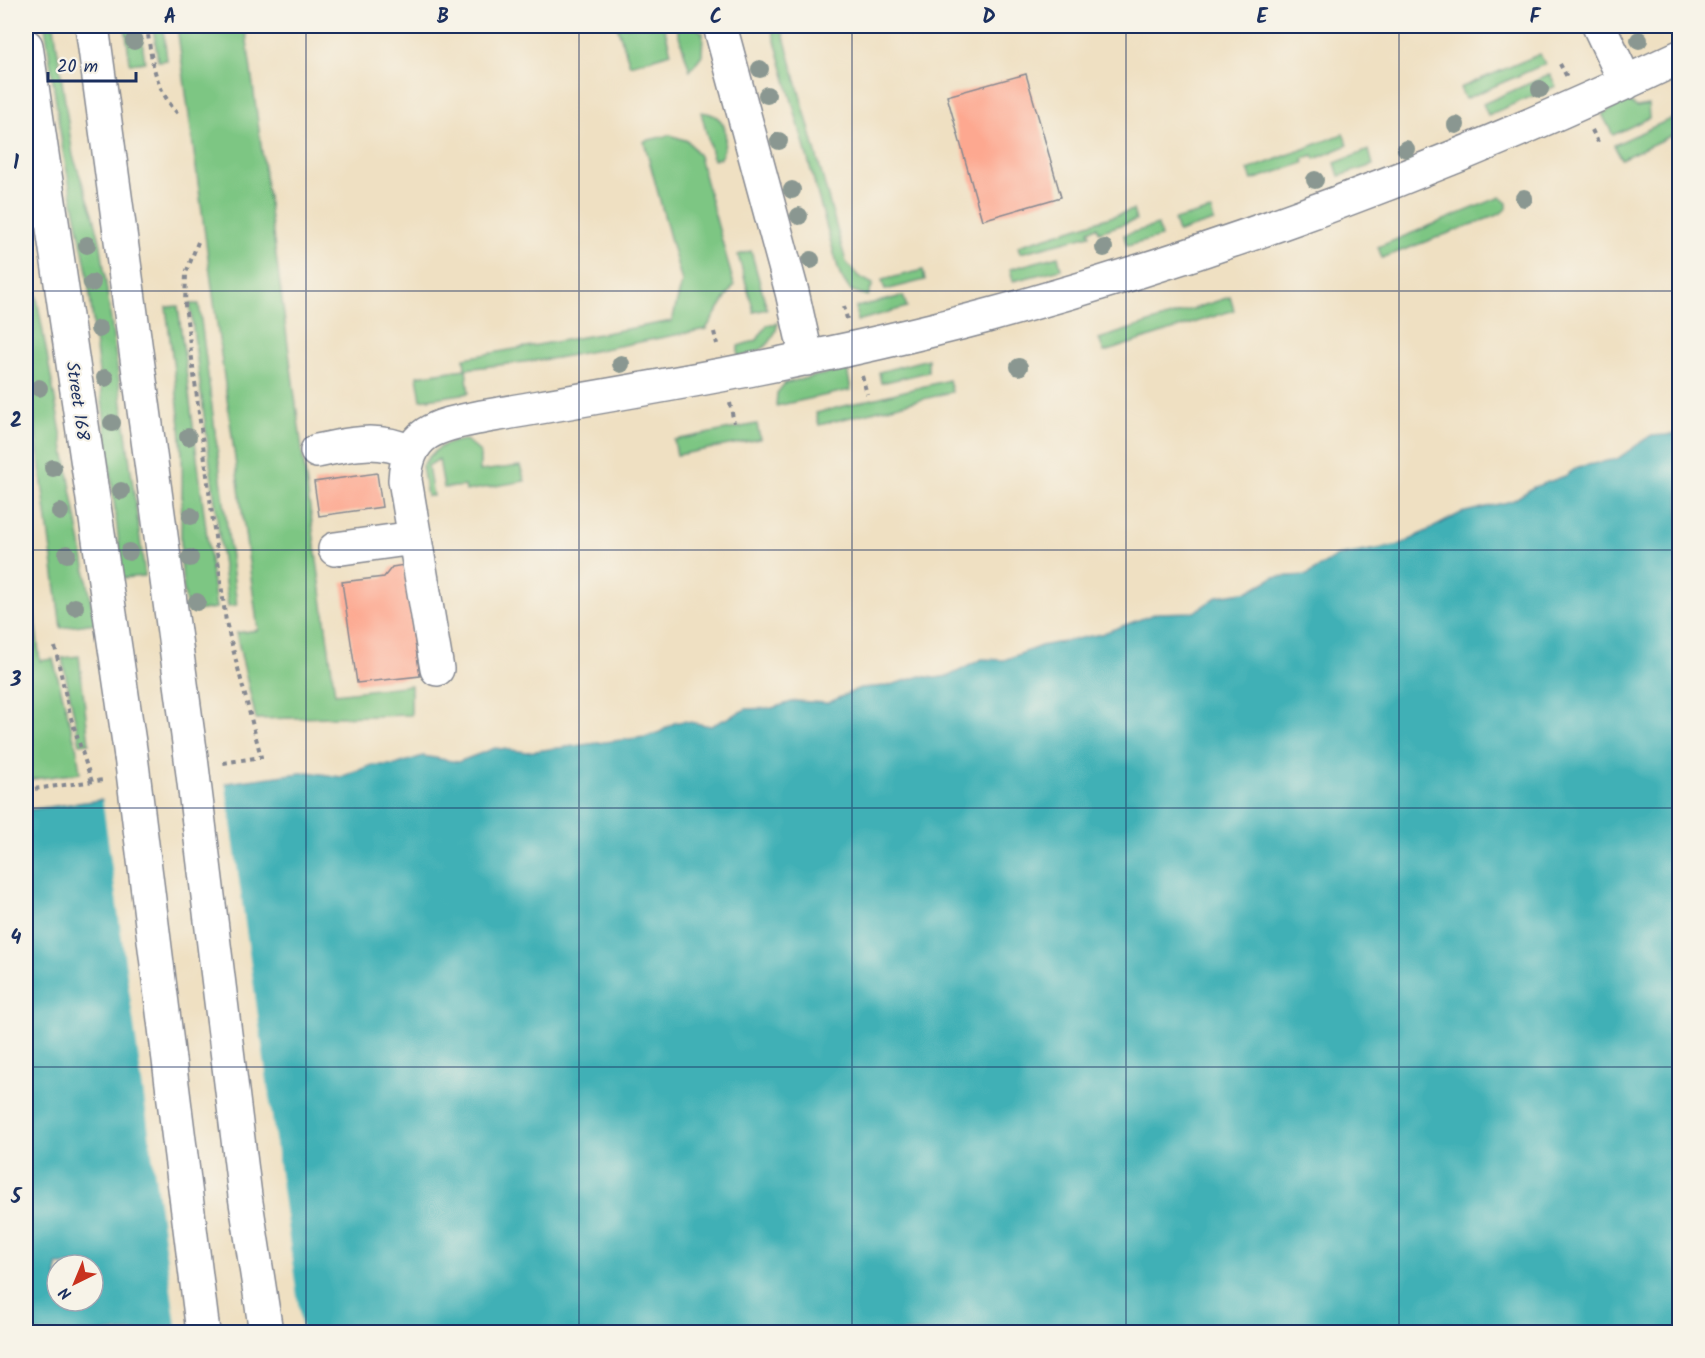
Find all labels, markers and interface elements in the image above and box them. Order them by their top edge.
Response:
text: A [164,2,176,34]
text: B [437,2,449,34]
text: C [710,2,722,34]
text: D [982,2,996,34]
text: E [1256,2,1268,34]
text: F [1530,2,1542,34]
scale bar [48,45,136,83]
text: 20 m [57,53,98,82]
text: 1 [13,148,19,180]
street label: Street 168 [57,360,96,443]
text: 2 [10,406,22,438]
text: 3 [10,665,22,697]
text: 4 [11,923,22,955]
text: 5 [10,1182,23,1214]
north arrow [45,1253,105,1313]
text: N [54,1280,78,1305]

